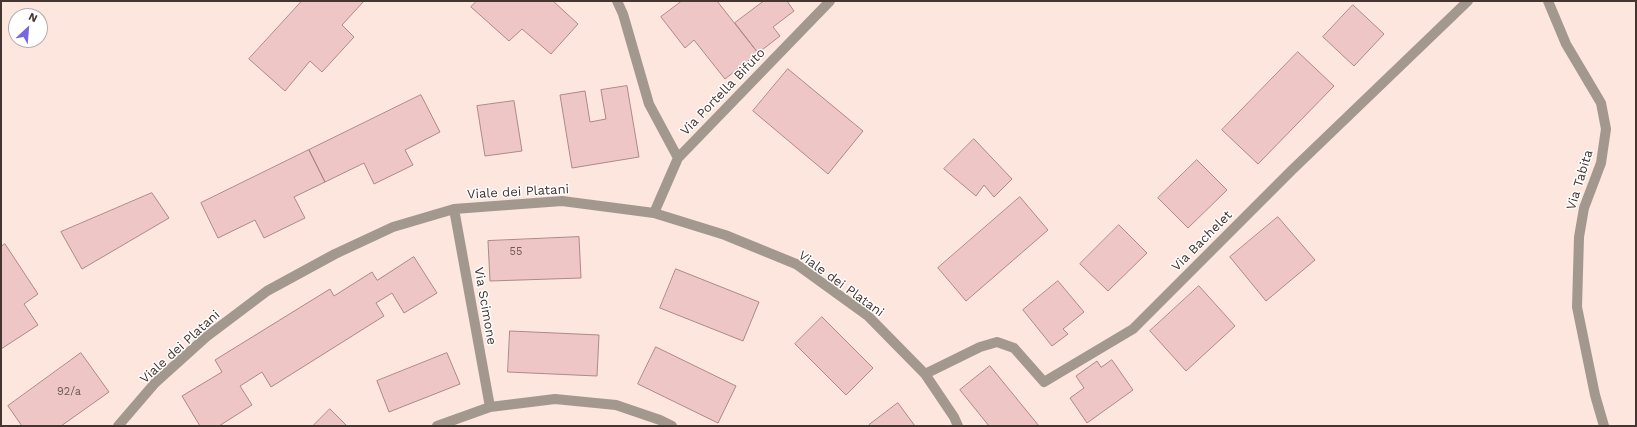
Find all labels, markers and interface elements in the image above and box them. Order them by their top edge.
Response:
north arrow [8,8,48,48]
text: N [27,10,40,25]
street label: Via Portella Bifuto [677,45,769,139]
street label: Via Tabita [1563,148,1597,212]
street label: Viale dei Platani [467,182,569,202]
street label: Via Bachelet [1169,208,1235,274]
house number: 55 [510,245,522,259]
street label: Viale dei Platani [795,248,887,320]
street label: Via Scimone [471,266,499,346]
street label: Viale dei Platani [137,307,223,387]
house number: 92/a [57,385,81,399]

